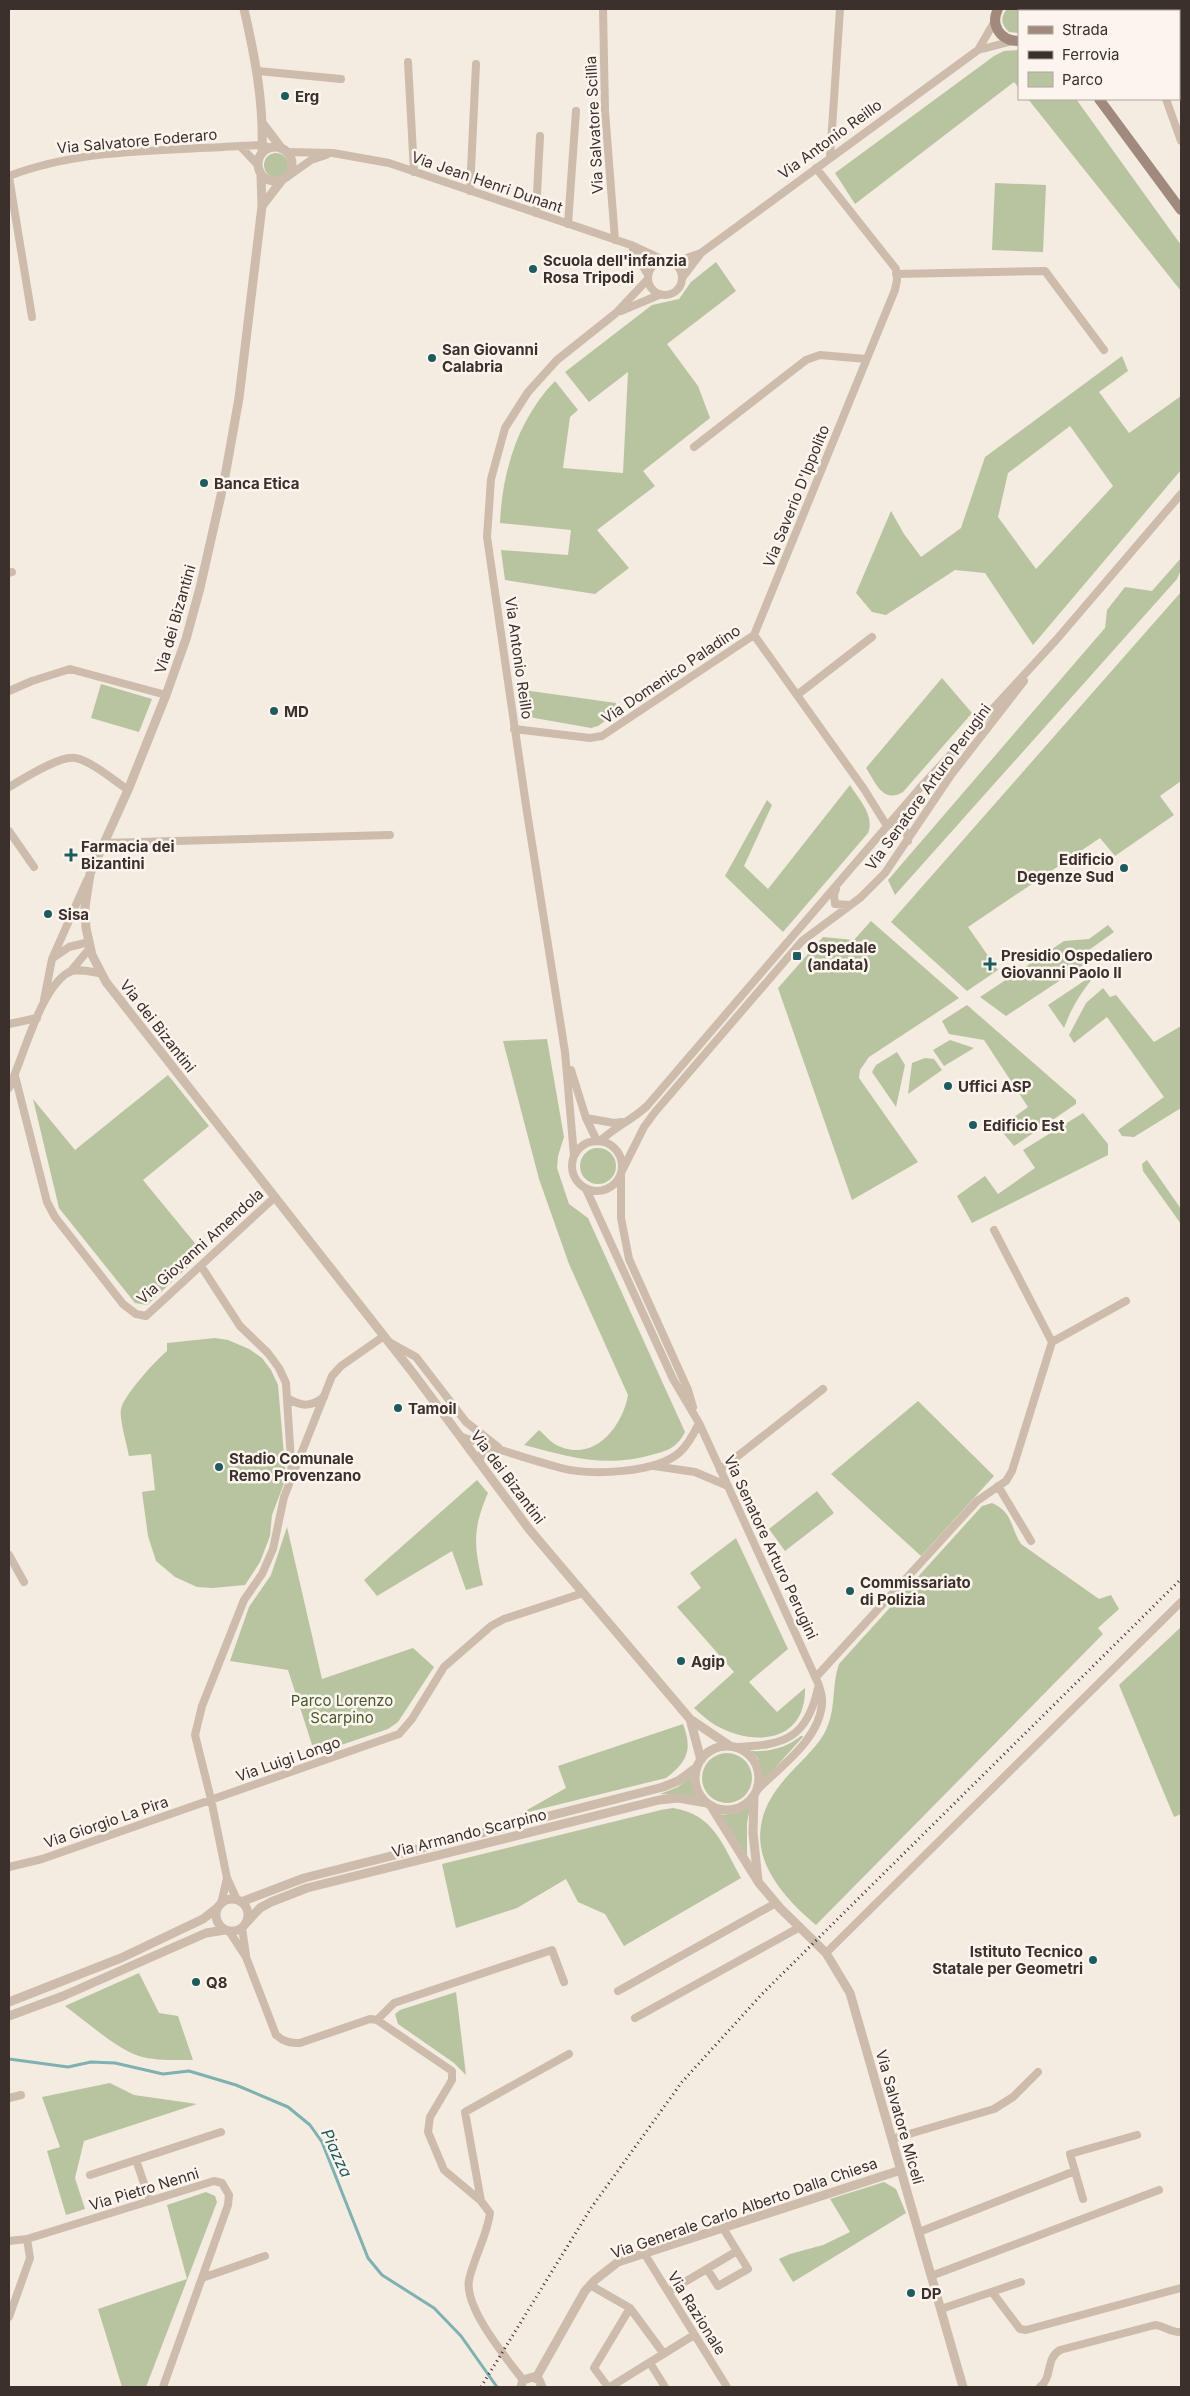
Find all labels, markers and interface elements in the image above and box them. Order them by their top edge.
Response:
legend [1018,10,1180,100]
text: Strada [1062,20,1108,39]
text: Ferrovia [1062,45,1119,64]
street label: Via Salvatore Scillìa [581,55,607,195]
text: Parco [1062,70,1103,89]
place label: Erg [295,87,319,106]
marker: Erg [279,90,291,102]
street label: Via Antonio Reillo [775,95,885,183]
street label: Via Salvatore Foderaro [56,125,218,157]
street label: Via Jean Henri Dunant [409,147,565,217]
place label: Scuola dell'infanzia Rosa Tripodi [543,251,687,287]
marker: Scuola dell'infanzia Rosa Tripodi [527,263,539,275]
place label: San Giovanni Calabria [442,340,538,376]
marker: San Giovanni Calabria [426,352,438,364]
street label: Via Saverio D'Ippolito [759,422,833,570]
place label: Banca Etica [214,474,300,493]
marker: Banca Etica [198,477,210,489]
street label: Via dei Bizantini [150,562,200,676]
street label: Via Antonio Reillo [501,596,537,720]
street label: Via Domenico Paladino [598,620,744,728]
street label: Via Senatore Arturo Perugini [861,700,995,874]
place label: MD [284,702,309,721]
marker: MD [268,705,280,717]
place label: Farmacia dei Bizantini [81,837,175,873]
marker: Farmacia dei Bizantini [65,849,77,861]
place label: Edificio Degenze Sud [1017,850,1114,886]
marker: Edificio Degenze Sud [1118,862,1130,874]
place label: Sisa [58,905,89,924]
marker: Sisa [42,908,54,920]
place label: Ospedale (andata) [807,938,877,974]
place label: Presidio Ospedaliero Giovanni Paolo II [1001,946,1153,982]
marker: Ospedale (andata) [791,950,803,962]
marker: Presidio Ospedaliero Giovanni Paolo II [983,957,997,971]
street label: Via dei Bizantini [116,976,200,1076]
place label: Uffici ASP [958,1077,1032,1096]
marker: Uffici ASP [942,1080,954,1092]
place label: Edificio Est [983,1116,1065,1135]
marker: Edificio Est [967,1119,979,1131]
street label: Via Giovanni Amendola [133,1184,267,1308]
place label: Tamoil [408,1399,457,1418]
marker: Tamoil [392,1402,404,1414]
street label: Via dei Bizantini [467,1426,549,1528]
place label: Stadio Comunale Remo Provenzano [229,1449,361,1485]
street label: Via Senatore Arturo Perugini [720,1452,822,1642]
marker: Stadio Comunale Remo Provenzano [213,1461,225,1473]
place label: Commissariato di Polizia [860,1573,971,1609]
marker: Commissariato di Polizia [844,1585,856,1597]
place label: Agip [691,1652,725,1671]
marker: Agip [675,1655,687,1667]
park label: Parco Lorenzo Scarpino [291,1691,393,1727]
street label: Via Luigi Longo [233,1732,343,1786]
street label: Via Giorgio La Pira [41,1792,171,1852]
street label: Via Armando Scarpino [390,1805,548,1861]
place label: Istituto Tecnico Statale per Geometri [932,1942,1083,1978]
marker: Istituto Tecnico Statale per Geometri [1087,1954,1099,1966]
place label: Q8 [206,1973,228,1992]
marker: Q8 [190,1976,202,1988]
street label: Via Salvatore Miceli [872,2048,928,2186]
water label: Piazza [317,2126,357,2181]
street label: Via Generale Carlo Alberto Dalla Chiesa [608,2153,880,2263]
street label: Via Pietro Nenni [87,2163,201,2215]
street label: Via Razionale [664,2268,730,2358]
place label: DP [921,2284,942,2303]
marker: DP [905,2287,917,2299]

